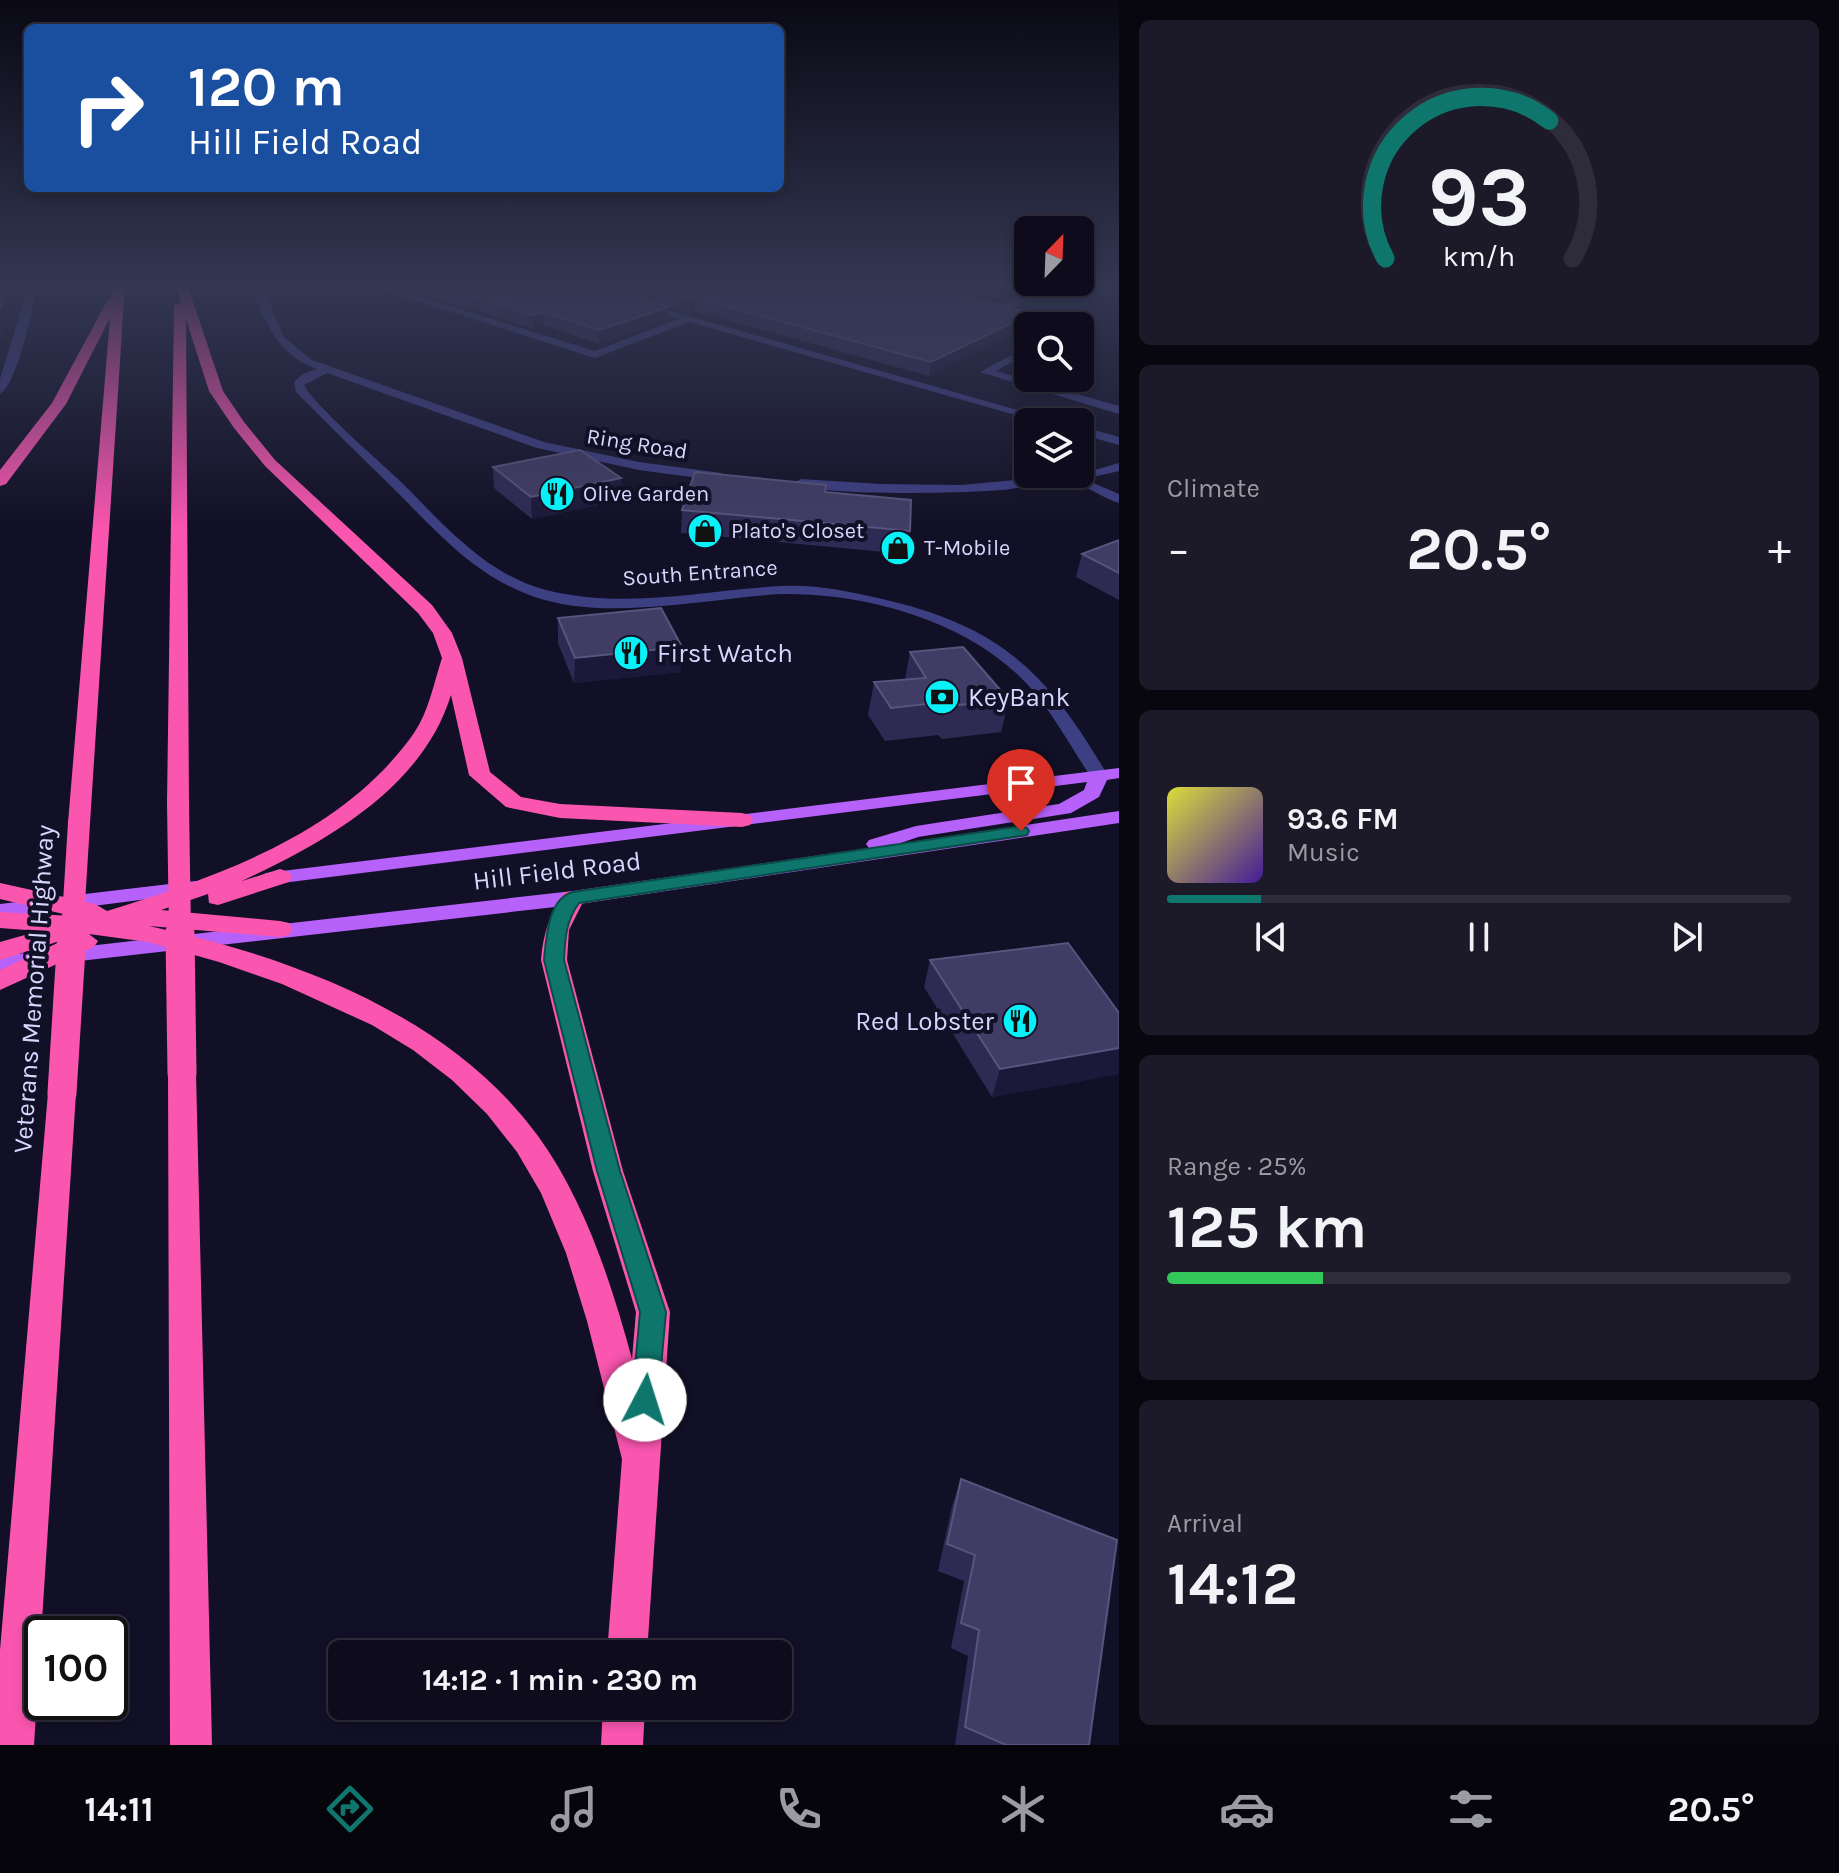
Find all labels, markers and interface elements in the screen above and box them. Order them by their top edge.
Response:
text: 120 m [188,54,345,119]
icon: right [56,56,160,160]
text: Hill Field Road [188,121,422,163]
text: 93 [1428,148,1530,245]
north arrow [1014,216,1094,296]
map controls [1014,216,1094,488]
text: km/h [1443,240,1515,273]
button: search [1014,312,1094,392]
button: layers [1014,408,1094,488]
street label: Ring Road [585,423,689,465]
text: Climate [1167,473,1260,504]
restaurant icon: Olive Garden [538,475,576,513]
place label: Olive Garden [583,481,709,507]
shop icon: Plato's Closet [686,512,724,550]
text: 20.5° [1406,514,1552,584]
place label: Plato's Closet [731,518,864,544]
text: − [1167,524,1190,575]
text: + [1768,524,1791,575]
shop icon: T-Mobile [879,529,917,567]
place label: T-Mobile [924,535,1010,561]
street label: South Entrance [622,555,778,591]
restaurant icon: First Watch [612,634,650,672]
place label: First Watch [657,638,793,669]
bank icon: KeyBank [923,678,961,716]
place label: KeyBank [968,682,1070,713]
pin [987,749,1055,831]
icon: arrive [999,761,1043,805]
text: 93.6 FM [1287,801,1399,837]
street label: Veterans Memorial Highway [7,824,61,1154]
text: Music [1287,837,1360,868]
street label: Hill Field Road [471,845,643,897]
icon: previous [1249,915,1293,959]
icon: pause [1457,915,1501,959]
icon: next [1665,915,1709,959]
restaurant icon: Red Lobster [1001,1002,1039,1040]
place label: Red Lobster [855,1006,995,1037]
text: Range · 25% [1167,1151,1307,1182]
text: 125 km [1167,1192,1367,1262]
position arrow [603,1358,687,1442]
text: Arrival [1167,1508,1243,1539]
text: 14:12 [1167,1549,1298,1619]
speed limit sign: 100 [24,1616,128,1720]
text: 14:12 · 1 min · 230 m [422,1662,698,1698]
icon: directions [322,1781,378,1837]
icon: music [546,1781,602,1837]
icon: phone [771,1781,827,1837]
icon: climate [995,1781,1051,1837]
icon: car [1219,1781,1275,1837]
icon: filters [1443,1781,1499,1837]
text: 14:11 [84,1788,154,1830]
text: 20.5° [1668,1788,1755,1830]

